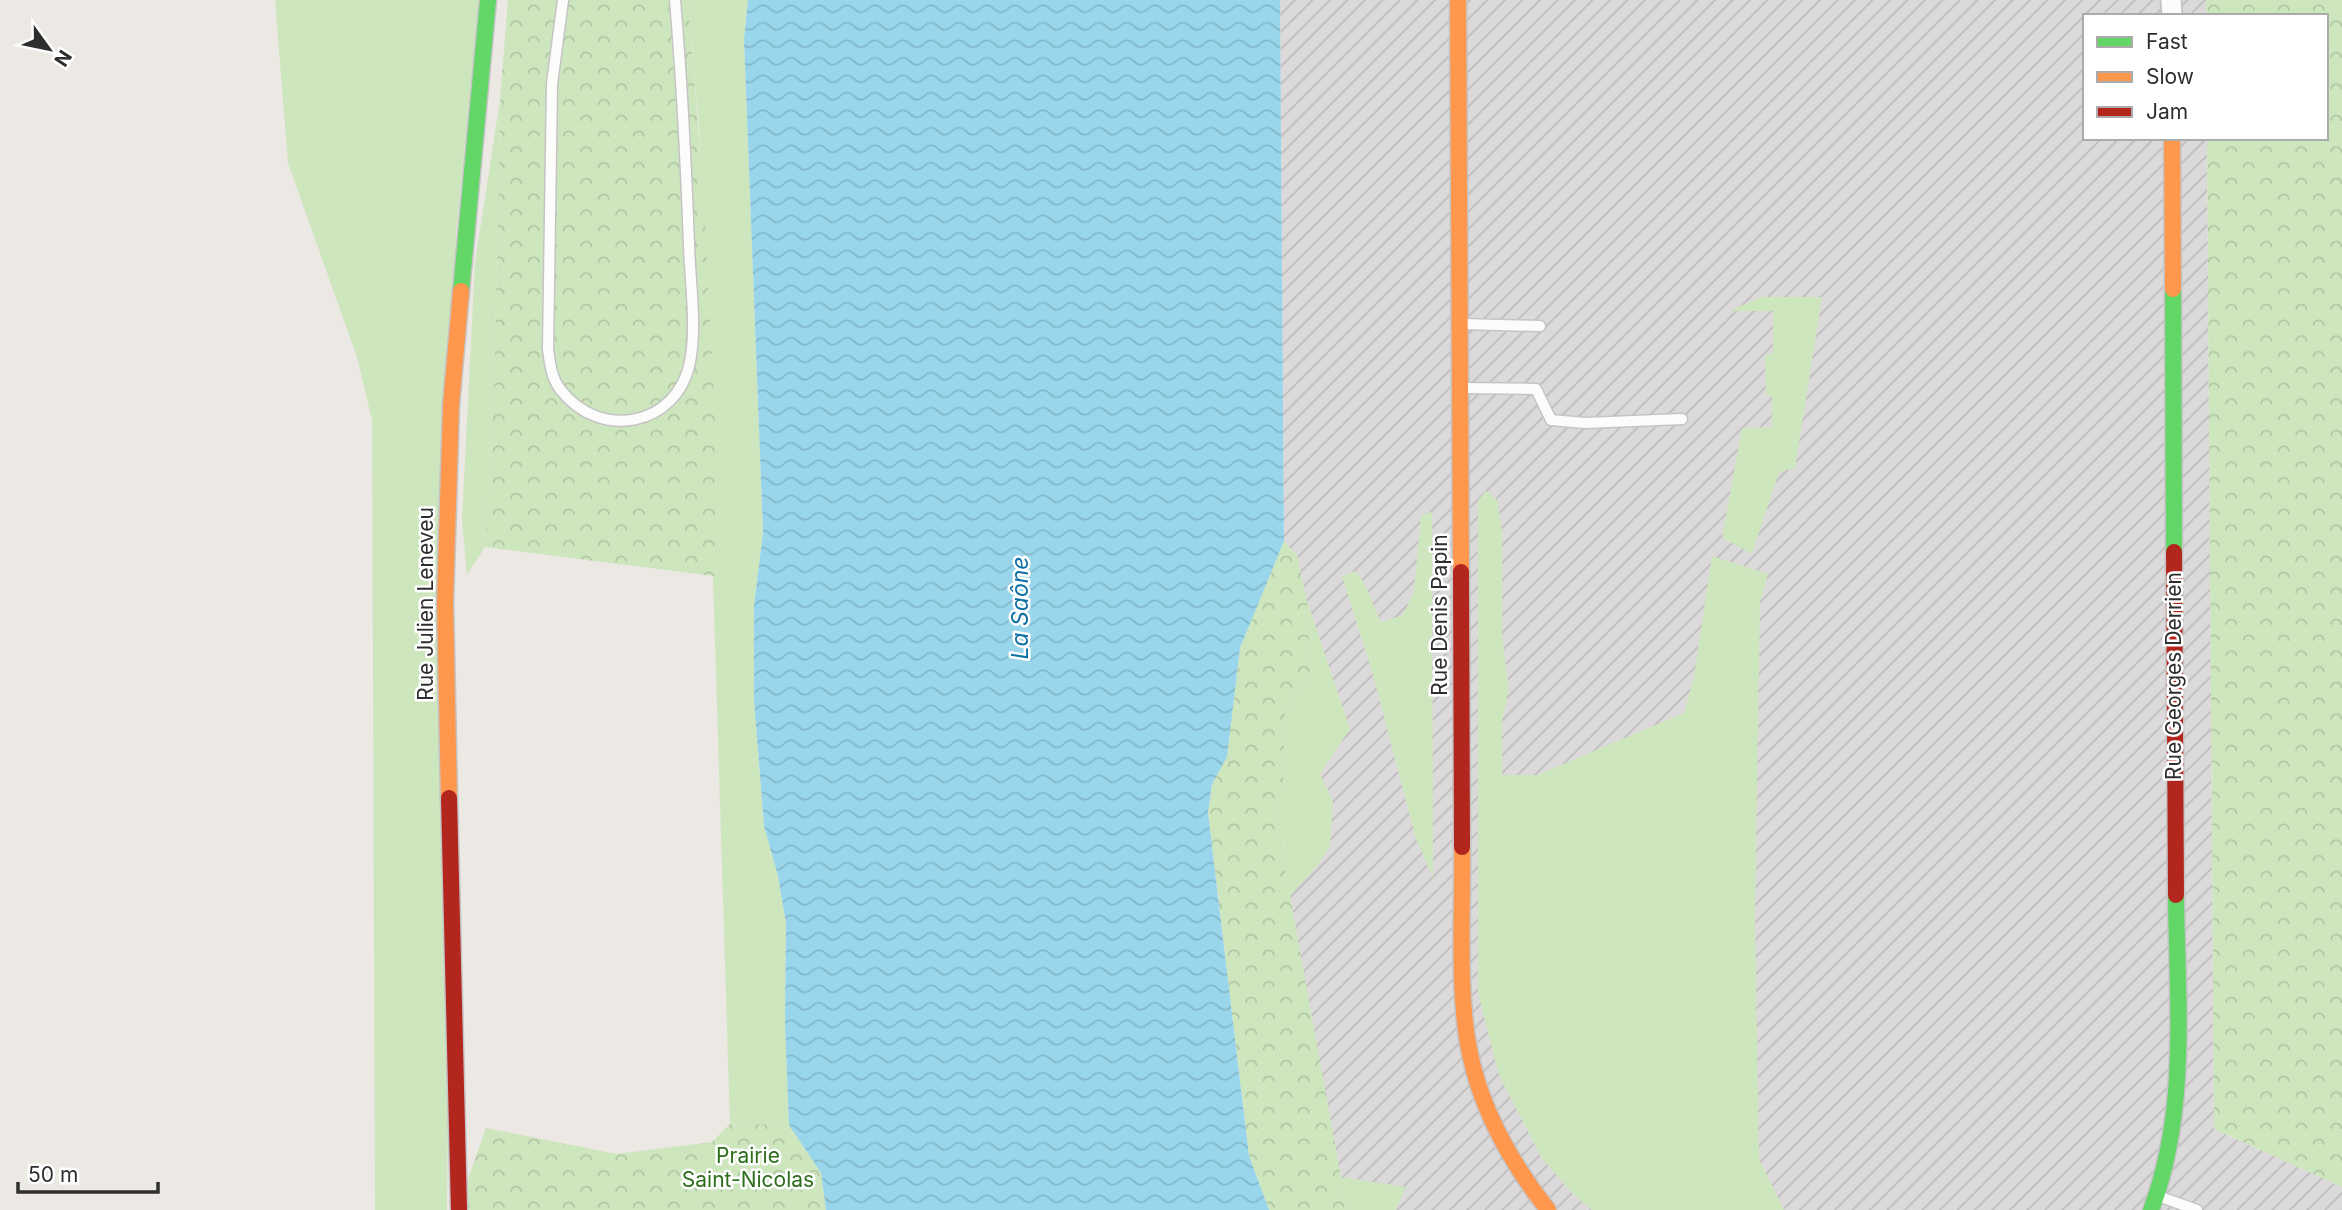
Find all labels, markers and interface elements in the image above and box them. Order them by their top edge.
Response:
north arrow [14,14,84,84]
legend [2083,14,2328,140]
text: Fast [2146,29,2188,54]
text: N [49,46,76,70]
text: Slow [2146,64,2194,89]
text: Jam [2146,99,2188,124]
street label: Rue Julien Leneveu [413,507,438,701]
street label: Rue Denis Papin [1427,534,1452,696]
water label: La Saône [1006,556,1034,660]
street label: Rue Georges Derrien [2161,572,2186,780]
park label: Prairie Saint-Nicolas [682,1143,814,1192]
scale bar [18,1150,158,1194]
text: 50 m [28,1162,78,1187]

